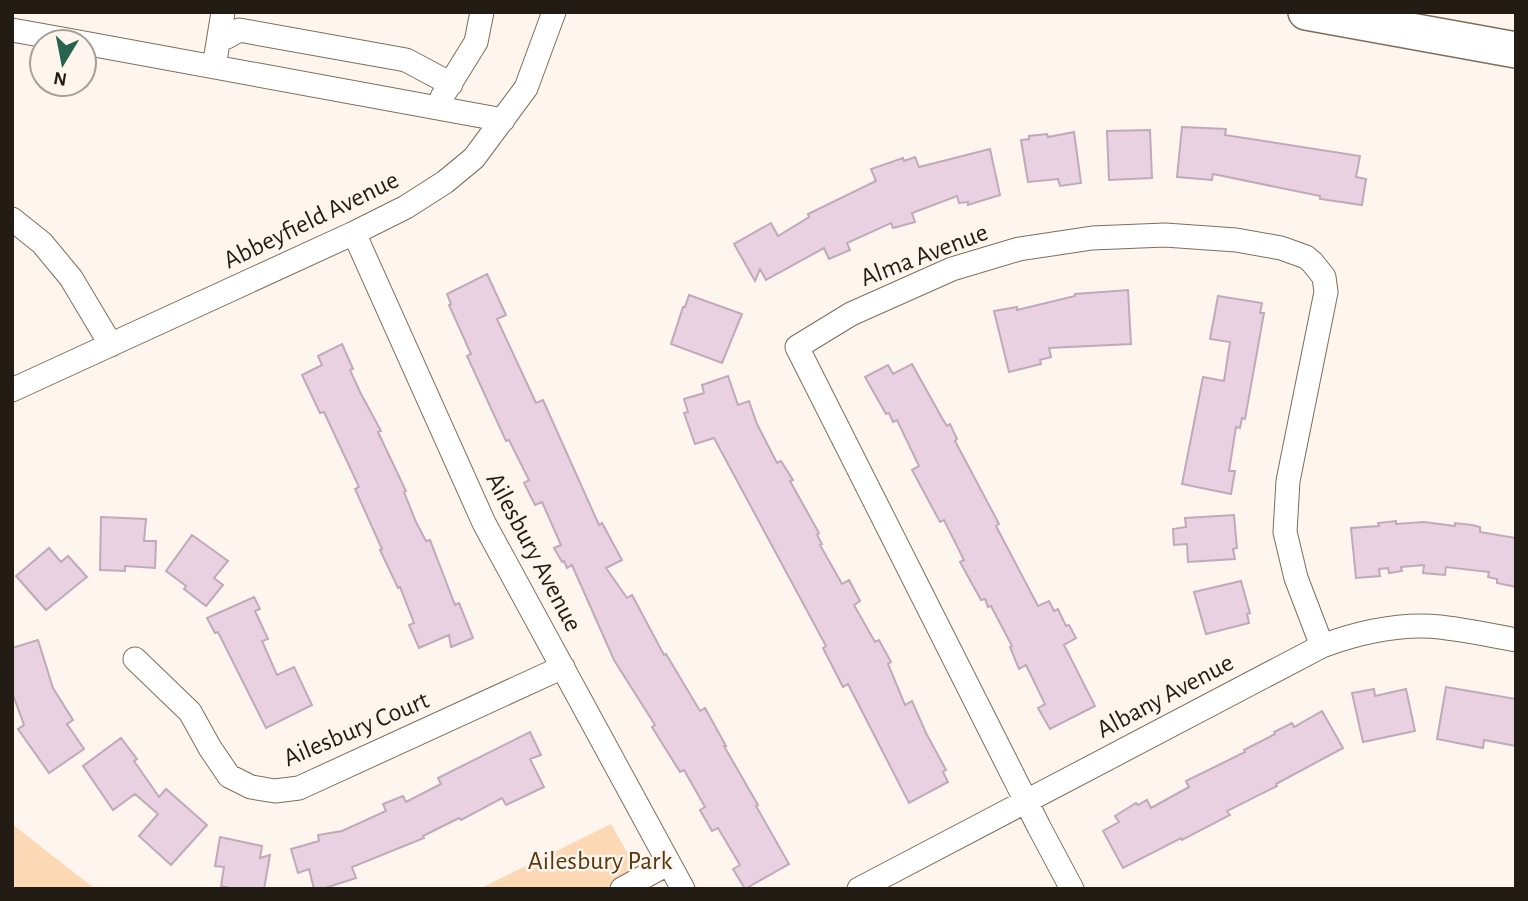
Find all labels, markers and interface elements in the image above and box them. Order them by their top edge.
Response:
north arrow [28,28,98,98]
text: N [52,68,68,89]
street label: Abbeyfield Avenue [219,166,403,274]
street label: Alma Avenue [857,219,991,291]
street label: Ailesbury Avenue [481,468,587,636]
street label: Albany Avenue [1092,649,1238,743]
street label: Ailesbury Court [279,687,433,771]
park label: Ailesbury Park [528,848,672,874]

